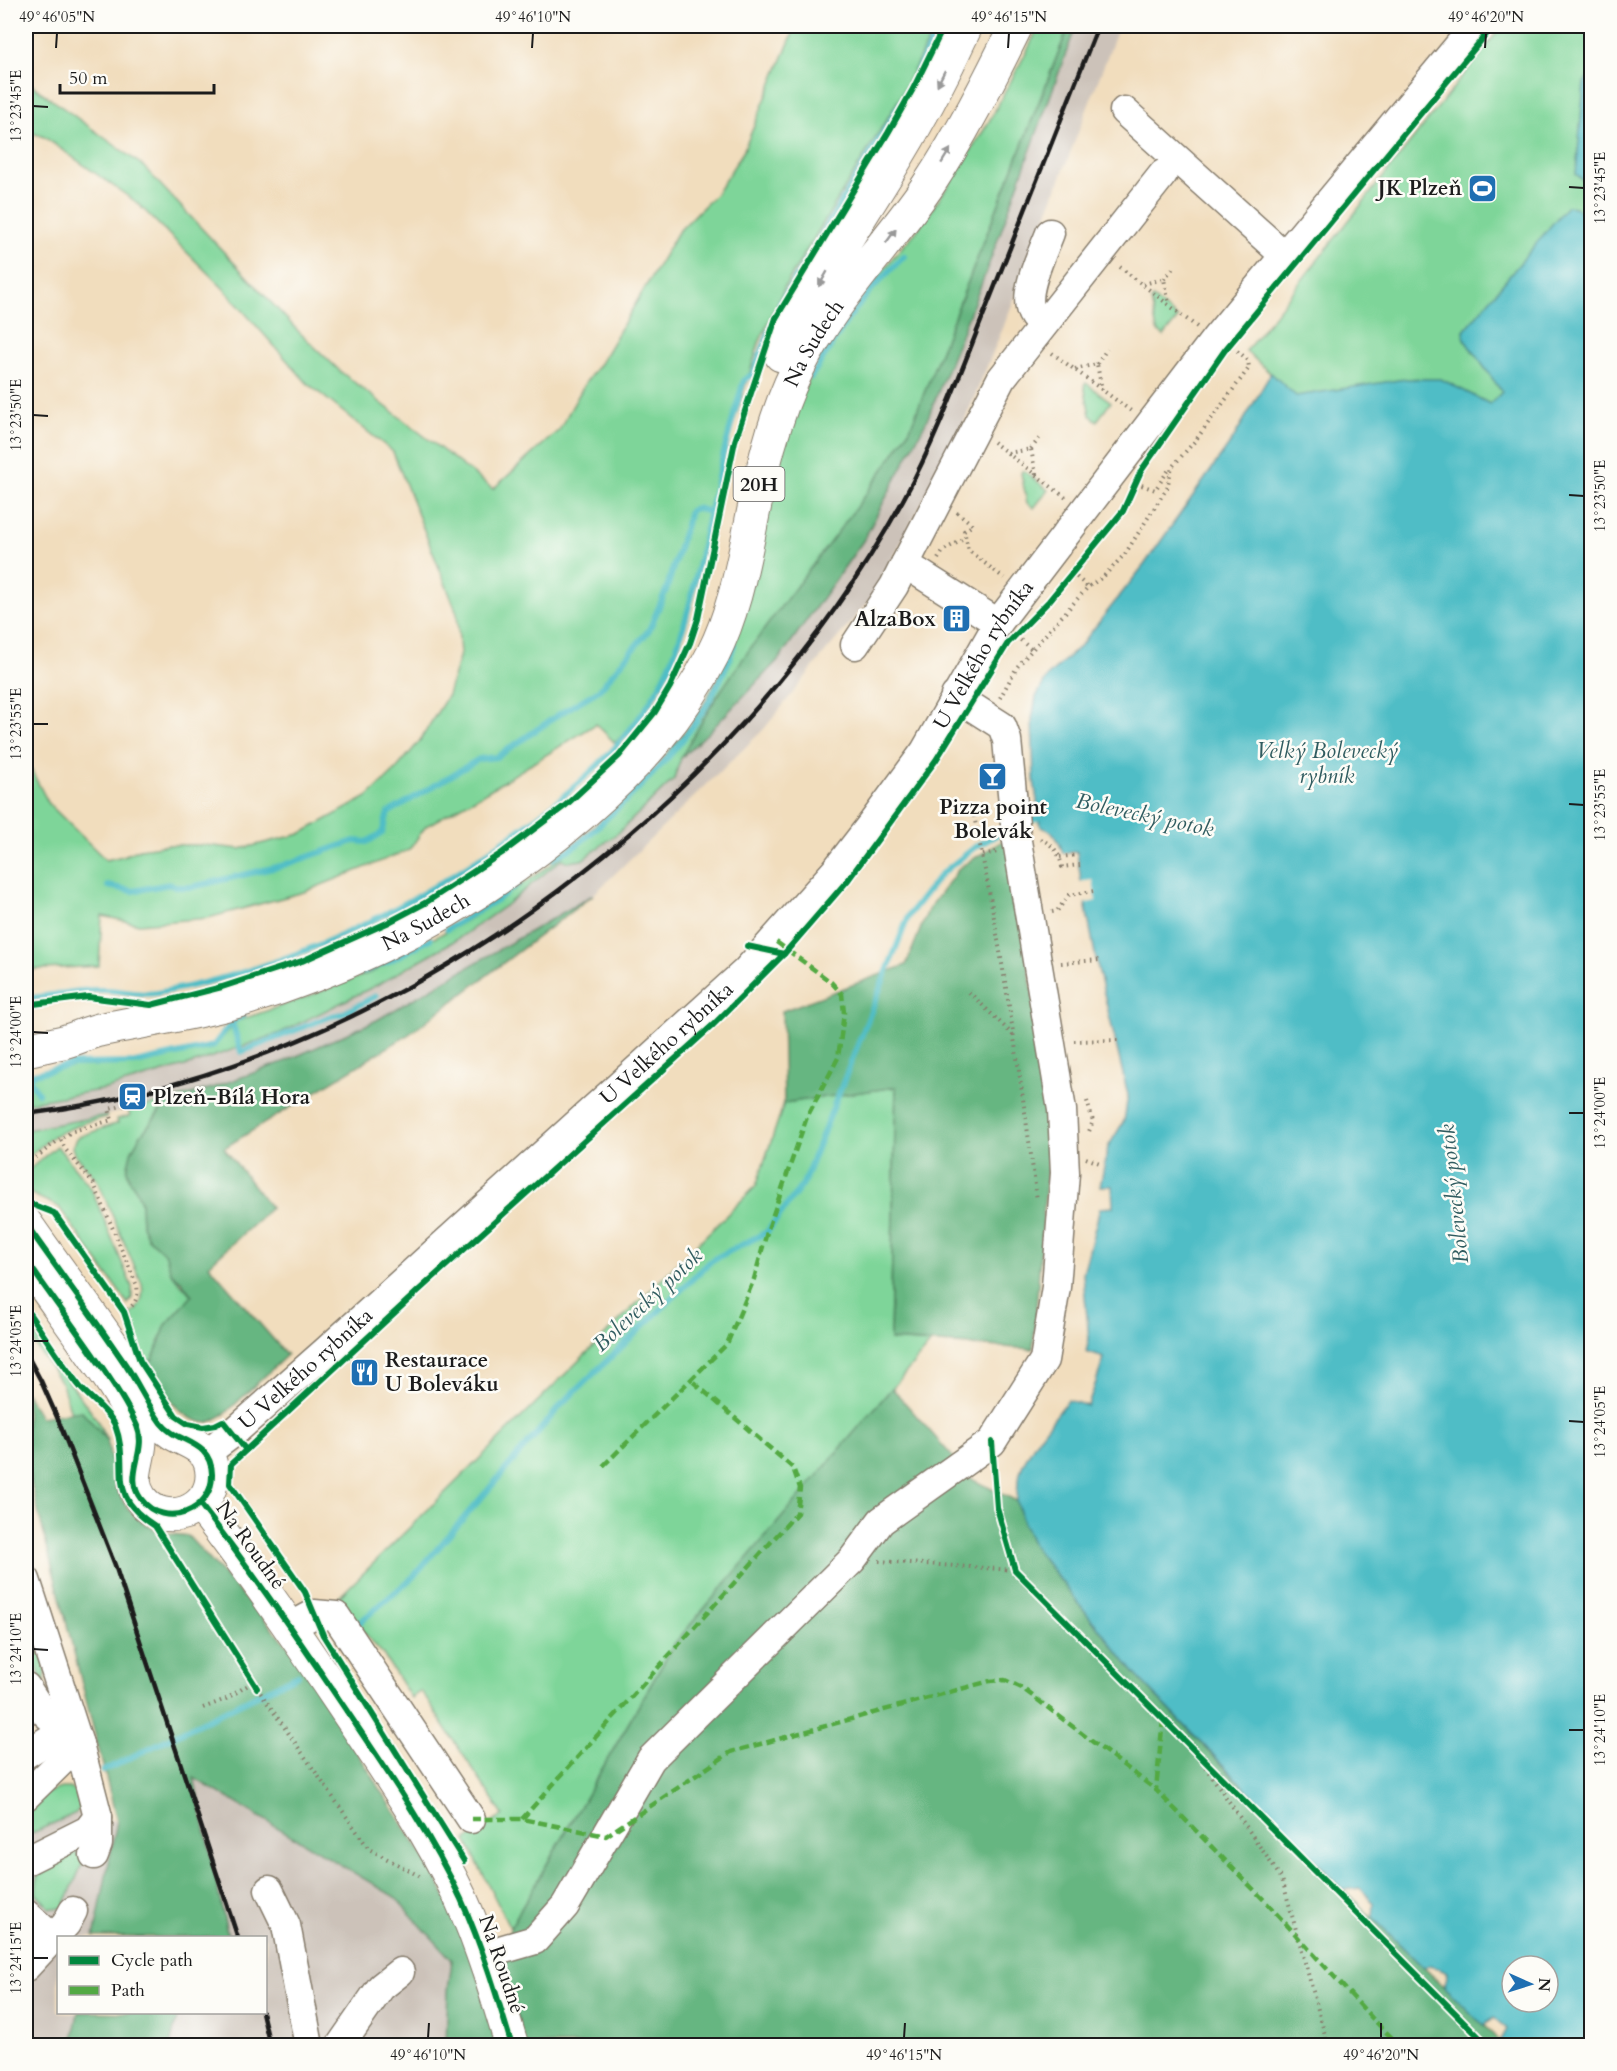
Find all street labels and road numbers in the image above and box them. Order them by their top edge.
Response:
street label: Na Sudech [777,294,851,391]
road number: 20H [734,467,784,501]
street label: U Velkého rybníka [926,574,1041,735]
street label: Na Sudech [377,886,476,958]
street label: U Velkého rybníka [594,975,740,1111]
street label: U Velkého rybníka [232,1301,379,1437]
street label: Na Roudné [209,1495,293,1595]
street label: Na Roudné [471,1911,532,2017]

